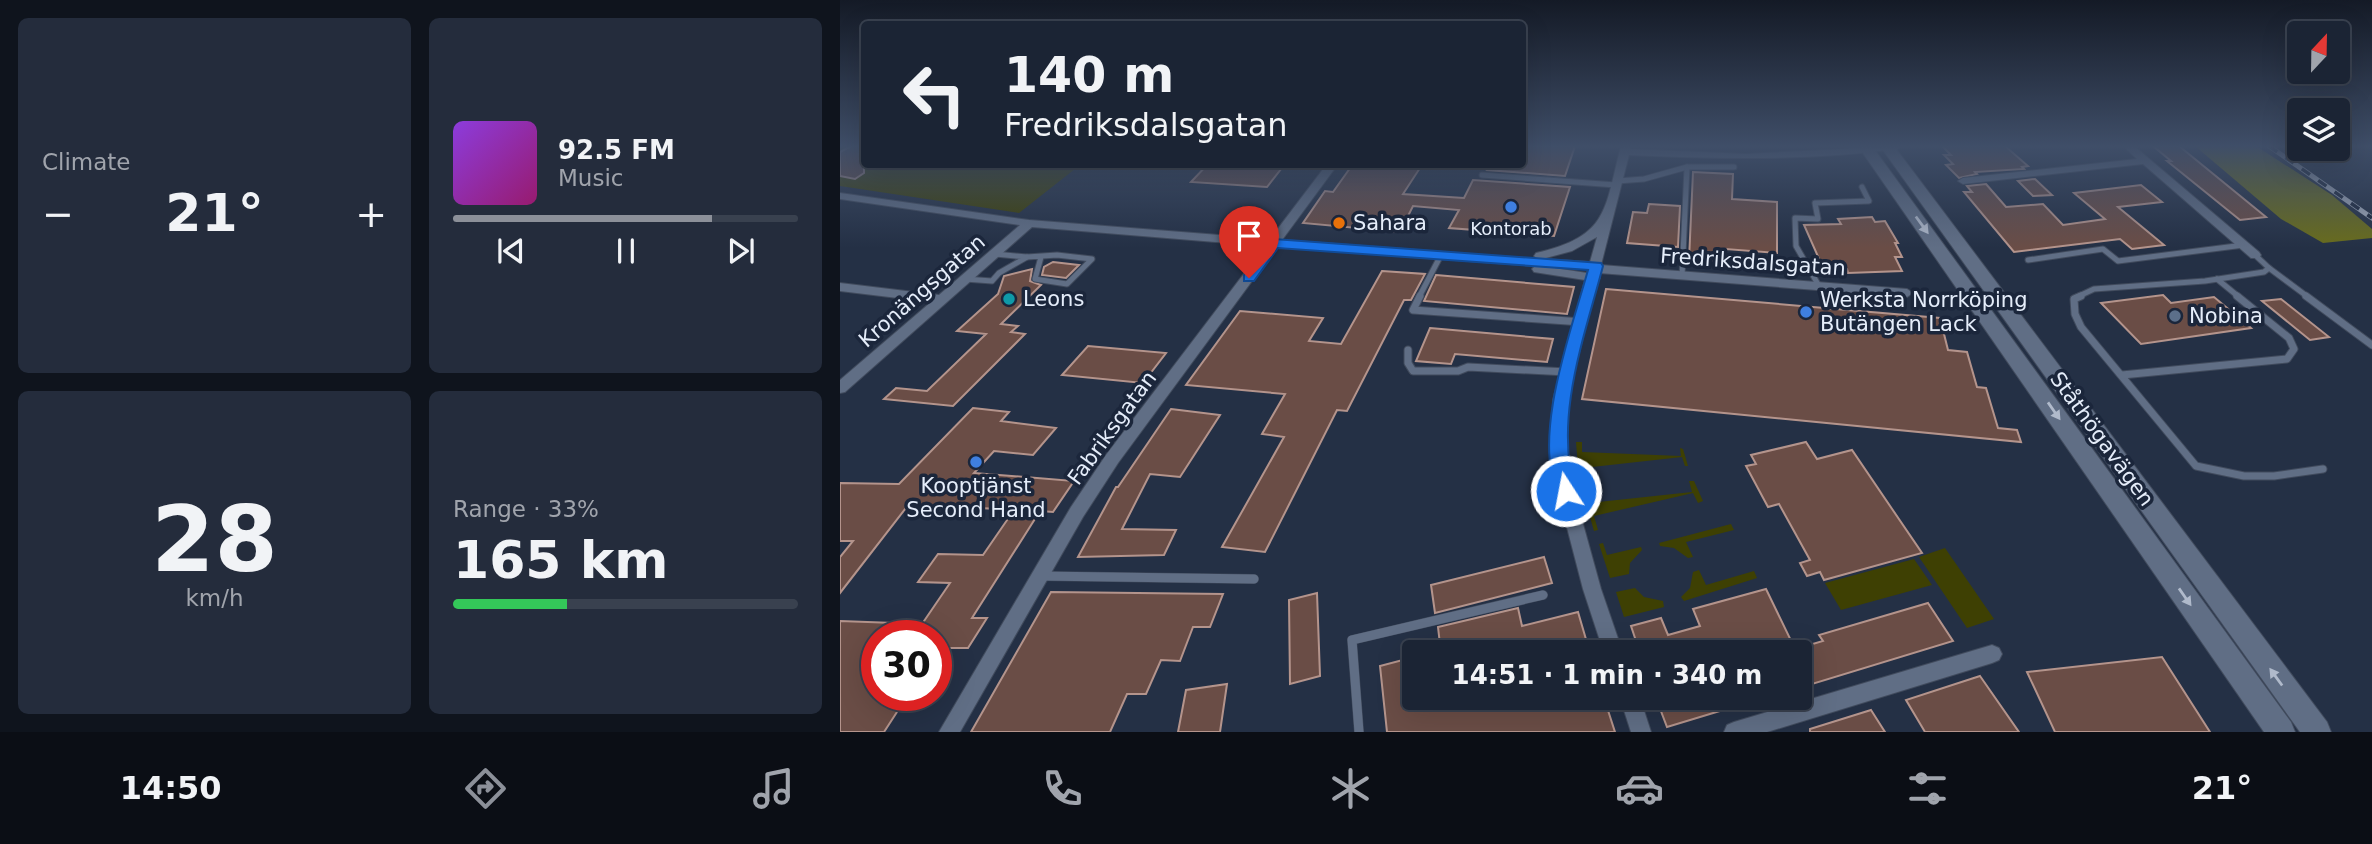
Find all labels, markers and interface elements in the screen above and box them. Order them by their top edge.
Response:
north arrow [2287,21,2350,84]
map controls [2287,21,2350,161]
text: 140 m [1004,47,1174,104]
icon: left [889,49,980,140]
button: layers [2287,98,2350,161]
text: Fredriksdalsgatan [1004,106,1288,144]
text: 92.5 FM [558,135,675,165]
text: Climate [42,149,131,175]
text: Music [558,165,623,191]
text: 21° [165,183,264,243]
text: − [42,192,74,236]
text: + [355,192,387,236]
marker: Kontorab [1503,199,1519,215]
pin [1219,206,1279,278]
place label: Sahara [1353,211,1427,235]
marker: Sahara [1331,215,1347,231]
one-way arrow [1915,216,1929,234]
icon: arrive [1230,217,1268,255]
place label: Kontorab [1470,218,1552,239]
street label: Kronängsgatan [854,230,990,352]
icon: previous [492,232,530,270]
icon: pause [607,232,645,270]
icon: next [722,232,760,270]
street label: Fredriksdalsgatan [1659,244,1847,280]
place label: Leons [1023,287,1084,311]
place label: Werksta Norrköping Butängen Lack [1820,288,2028,336]
marker: Leons [1001,291,1017,307]
marker: Werksta Norrköping Butängen Lack [1798,304,1814,320]
place label: Nobina [2189,304,2263,328]
marker: Nobina [2167,308,2183,324]
street label: Fabriksgatan [1063,367,1161,489]
street label: Ståthögavägen [2045,367,2160,511]
one-way arrow [2047,402,2061,420]
marker: Kooptjänst Second Hand [968,454,984,470]
position arrow [1529,454,1603,528]
place label: Kooptjänst Second Hand [906,474,1046,522]
text: 28 [151,487,278,592]
text: Range · 33% [453,496,599,522]
text: 165 km [453,530,668,590]
text: km/h [185,585,244,611]
one-way arrow [2178,588,2192,606]
speed limit sign: 30 [861,620,952,711]
text: 14:51 · 1 min · 340 m [1452,660,1762,690]
one-way arrow [2269,668,2283,686]
icon: directions [461,764,510,813]
icon: music [749,764,798,813]
icon: phone [1038,764,1087,813]
icon: climate [1326,764,1375,813]
icon: car [1615,764,1664,813]
icon: filters [1903,764,1952,813]
text: 14:50 [120,769,222,807]
text: 21° [2192,769,2252,807]

